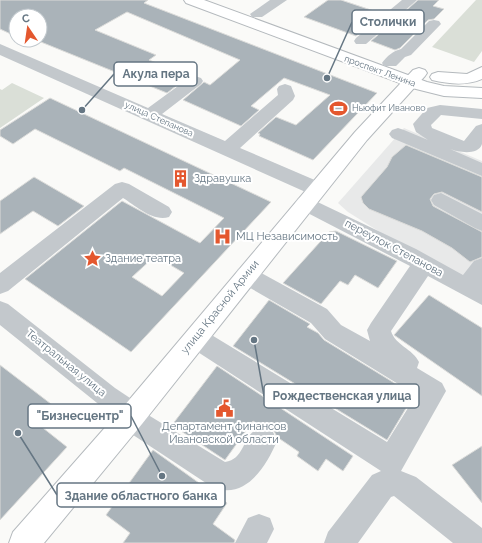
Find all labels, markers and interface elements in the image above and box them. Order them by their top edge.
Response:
north arrow [8,8,48,48]
callout: Столички [352,10,424,34]
text: С [21,11,31,26]
text: Столички [360,15,416,29]
street label: проспект Ленина [343,53,417,89]
callout: Акула пера [114,62,197,86]
text: Акула пера [122,67,190,81]
sports icon: Ньюфит Иваново [329,98,349,118]
street label: улица Степанова [123,99,195,139]
place label: Ньюфит Иваново [352,103,426,113]
building icon: Здравушка [171,168,191,188]
place label: Здравушка [194,172,251,185]
street label: переулок Степанова [343,217,445,279]
hospital icon: МЦ Независимость [213,226,233,246]
place label: МЦ Независимость [236,230,339,243]
place icon: Здание театра [82,248,102,268]
place label: Здание театра [105,252,181,265]
street label: улица Красной Армии [178,258,262,356]
street label: Театральная улица [23,327,109,399]
callout: Рождественская улица [264,384,419,408]
text: Рождественская улица [273,389,412,403]
public building icon: Департамент финансов Ивановской области [214,398,234,418]
callout: "Бизнесцентр" [28,404,131,428]
text: "Бизнесцентр" [36,409,124,423]
place label: Департамент финансов Ивановской области [161,420,287,446]
callout: Здание областного банка [57,483,225,507]
text: Здание областного банка [65,489,217,503]

